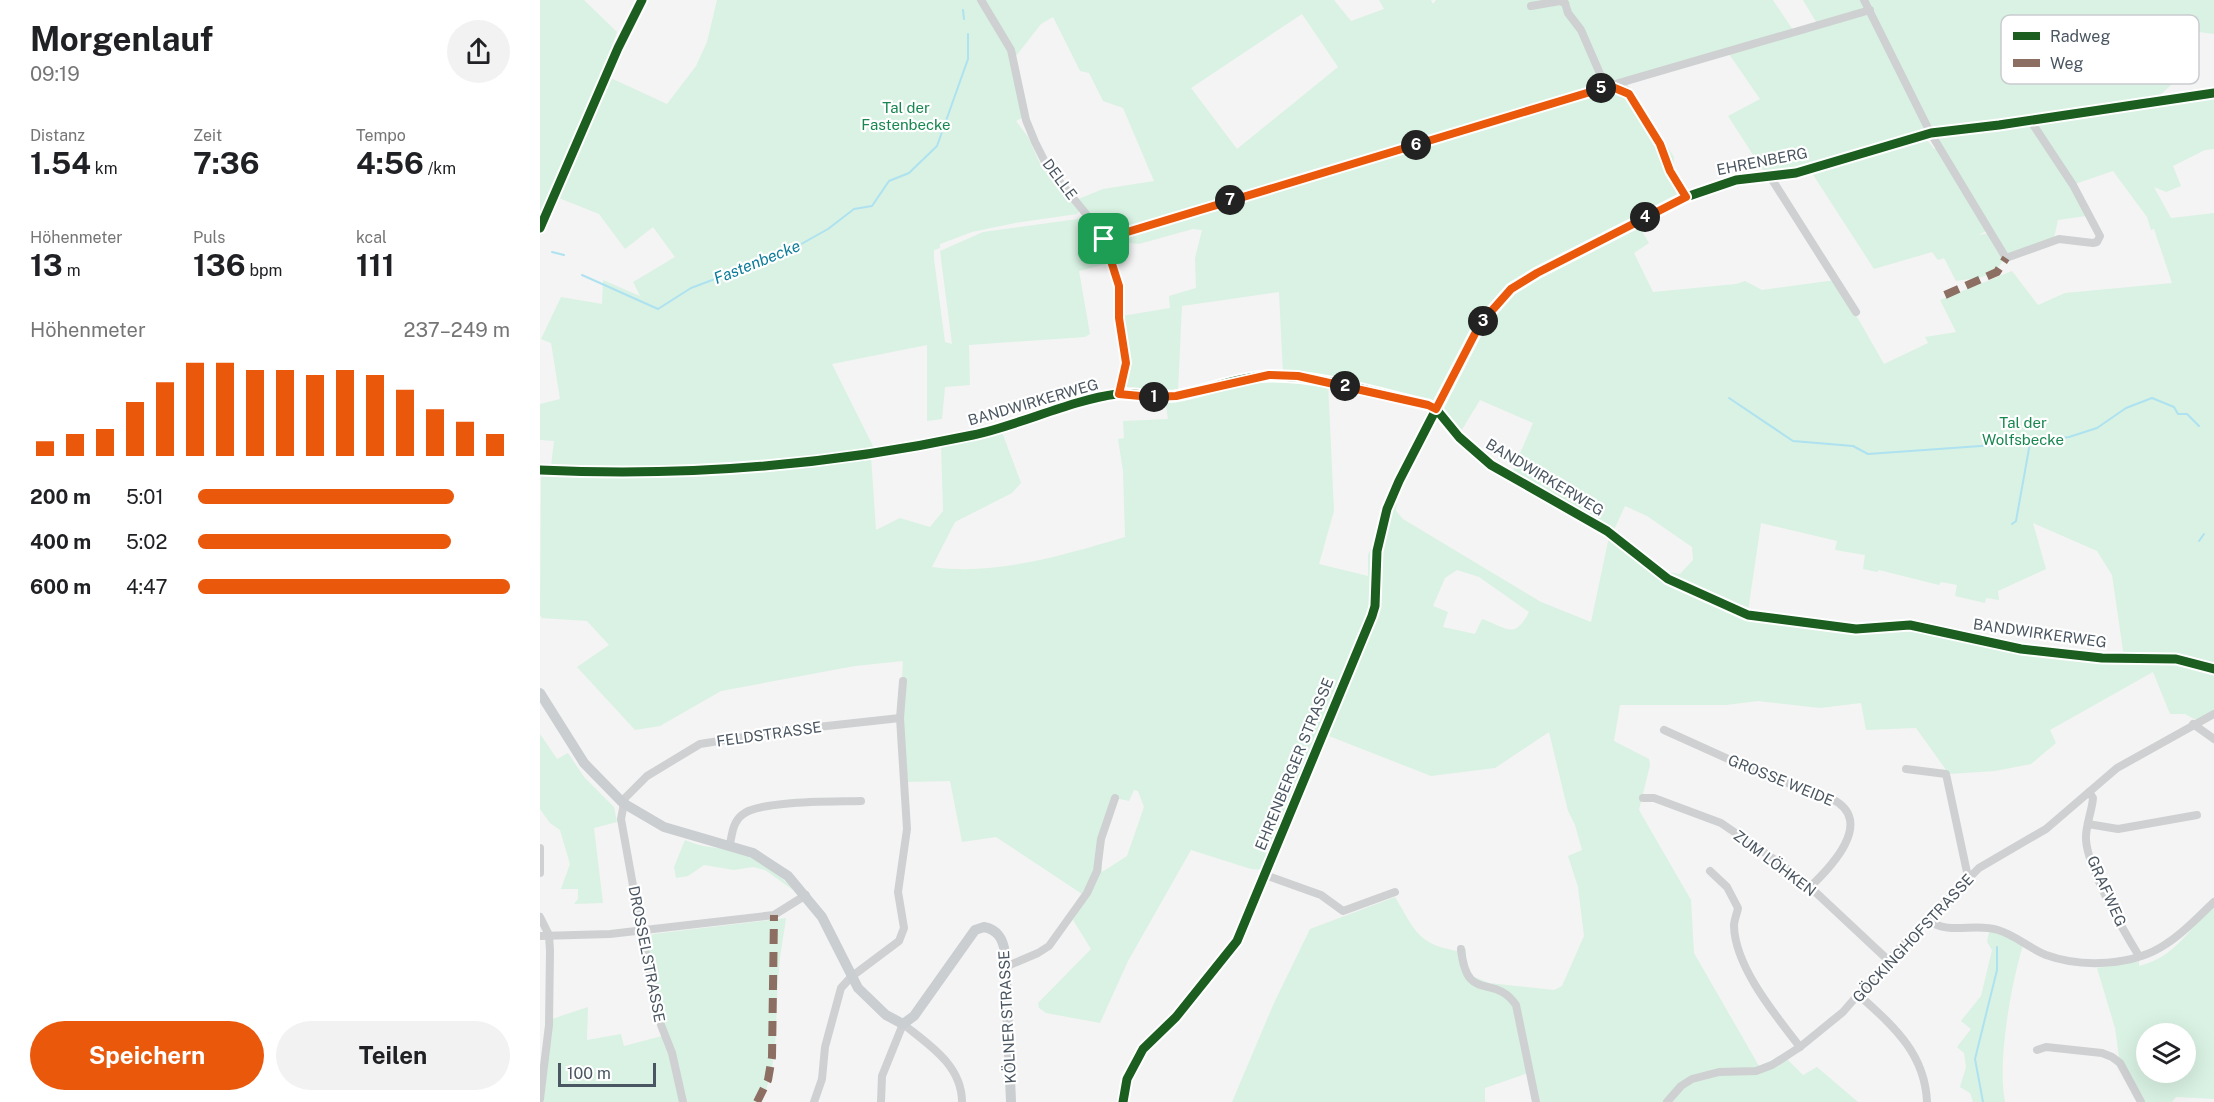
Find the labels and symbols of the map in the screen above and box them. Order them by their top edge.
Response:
legend [2001,15,2199,84]
text: Radweg [2050,27,2110,46]
text: Weg [2050,54,2084,73]
pin: 5 [1586,73,1616,103]
park label: Tal der Fastenbecke [861,99,951,133]
pin: 6 [1401,130,1431,160]
street label: EHRENBERG [1715,144,1809,178]
street label: DELLE [1039,155,1081,203]
pin: 7 [1215,185,1245,215]
pin: 4 [1630,202,1660,232]
pin [1078,213,1129,264]
water label: Fastenbecke [711,236,803,288]
pin: 3 [1468,306,1498,336]
pin: 2 [1330,371,1360,401]
street label: BANDWIRKERWEG [966,375,1100,429]
pin: 1 [1139,382,1169,412]
park label: Tal der Wolfsbecke [1982,414,2064,448]
street label: BANDWIRKERWEG [1483,435,1607,519]
street label: BANDWIRKERWEG [1972,615,2108,651]
street label: EHRENBERGER STRASSE [1252,675,1336,853]
street label: FELDSTRASSE [715,718,823,750]
street label: GROSSE WEIDE [1726,751,1836,809]
street label: ZUM LÖHKEN [1730,826,1820,900]
street label: GRAFWEG [2084,853,2130,929]
street label: GÖCKINGHOFSTRASSE [1848,870,1977,1006]
street label: DROSSELSTRASSE [625,884,669,1024]
street label: KÖLNER STRASSE [994,950,1019,1084]
scale bar [558,1060,656,1088]

